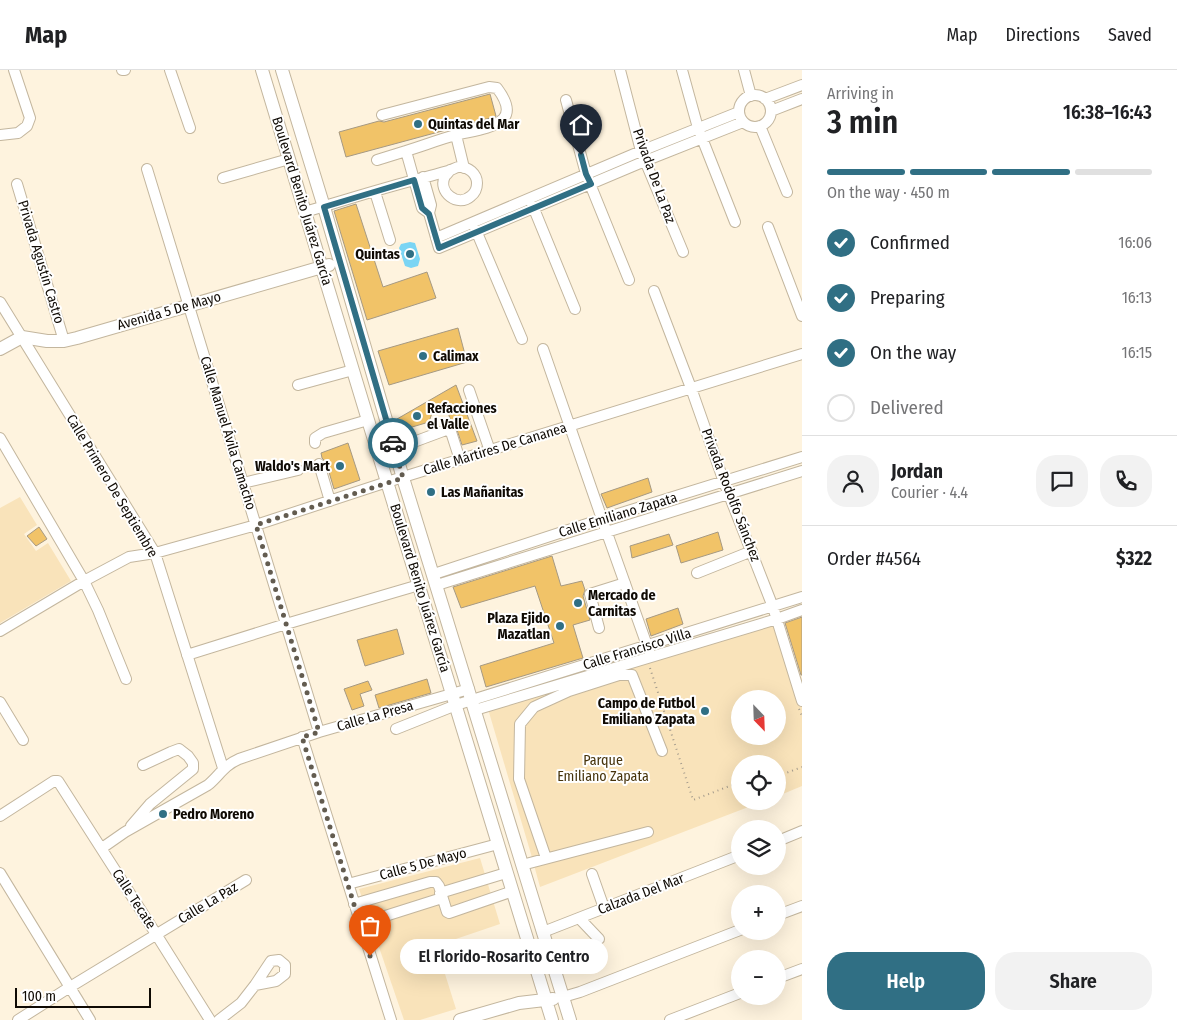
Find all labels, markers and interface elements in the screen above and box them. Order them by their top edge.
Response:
text: Map [25,21,67,49]
text: Map [946,24,978,46]
text: Directions [1006,24,1080,46]
text: Saved [1108,24,1152,46]
text: Arriving in [827,84,894,103]
text: 16:38–16:43 [1063,101,1152,124]
text: 3 min [827,103,898,141]
pin [560,104,602,155]
icon: home [567,111,595,139]
street label: Boulevard Benito Juárez García [268,115,336,287]
place label: Quintas del Mar [428,116,520,133]
marker: Quintas del Mar [412,118,424,130]
street label: Privada De La Paz [629,126,679,226]
text: On the way · 450 m [827,183,950,202]
street label: Privada Agustín Castro [14,198,68,326]
icon: check [827,229,855,257]
text: Confirmed [870,231,950,254]
text: 16:06 [1118,233,1152,252]
place label: Quintas [355,246,400,263]
marker: Quintas [404,248,416,260]
icon: check [827,284,855,312]
text: Preparing [870,286,945,309]
street label: Avenida 5 De Mayo [115,288,223,334]
text: 16:13 [1122,288,1152,307]
icon: check [827,339,855,367]
text: On the way [870,341,956,364]
text: 16:15 [1122,343,1152,362]
place label: Calimax [433,348,479,365]
marker: Calimax [417,350,429,362]
street label: Calle Manuel Ávila Camacho [197,354,260,512]
text: Delivered [870,396,944,419]
place label: Refacciones el Valle [427,400,497,433]
marker: Refacciones el Valle [411,410,423,422]
street label: Calle Primero De Septiembre [63,411,162,561]
courier [368,418,418,468]
street label: Calle Mártires De Cananea [421,419,569,479]
street label: Privada Rodolfo Sánchez [698,426,764,564]
icon: car [379,429,407,457]
button: person [827,455,879,507]
button: chat [1036,455,1088,507]
button: phone [1100,455,1152,507]
place label: Waldo's Mart [255,458,331,475]
marker: Waldo's Mart [334,460,346,472]
text: Jordan [891,460,943,483]
text: Courier · 4.4 [891,483,968,502]
place label: Las Mañanitas [441,484,523,501]
marker: Las Mañanitas [425,486,437,498]
street label: Calle Emiliano Zapata [557,489,679,541]
street label: Boulevard Benito Juárez García [386,502,454,674]
text: Order #4564 [827,547,921,570]
text: $322 [1116,547,1152,570]
place label: Mercado de Carnitas [588,587,656,620]
marker: Mercado de Carnitas [572,597,584,609]
place label: Plaza Ejido Mazatlan [487,610,551,643]
marker: Plaza Ejido Mazatlan [554,620,566,632]
street label: Calle Francisco Villa [581,624,693,674]
north arrow [731,690,786,745]
map controls [731,690,786,1005]
place label: Campo de Futbol Emiliano Zapata [598,695,695,728]
street label: Calle La Presa [335,697,415,735]
marker: Campo de Futbol Emiliano Zapata [699,705,711,717]
park label: Parque Emiliano Zapata [557,752,649,785]
button: locate [731,755,786,810]
place label: Pedro Moreno [173,806,255,823]
marker: Pedro Moreno [157,808,169,820]
button: layers [731,820,786,875]
street label: Calle 5 De Mayo [378,844,468,884]
street label: Calle Tecate [108,866,160,932]
street label: Calzada Del Mar [595,870,687,918]
street label: Calle La Paz [175,878,241,927]
button: + [731,885,786,940]
pin [349,905,391,956]
icon: bag [356,912,384,940]
callout: El Florido-Rosarito Centro [400,938,608,974]
text: El Florido-Rosarito Centro [418,947,590,966]
button: − [731,950,786,1005]
button: Help [827,952,985,1010]
button: Share [995,952,1152,1010]
scale bar [15,985,151,1008]
text: 100 m [22,988,56,1005]

